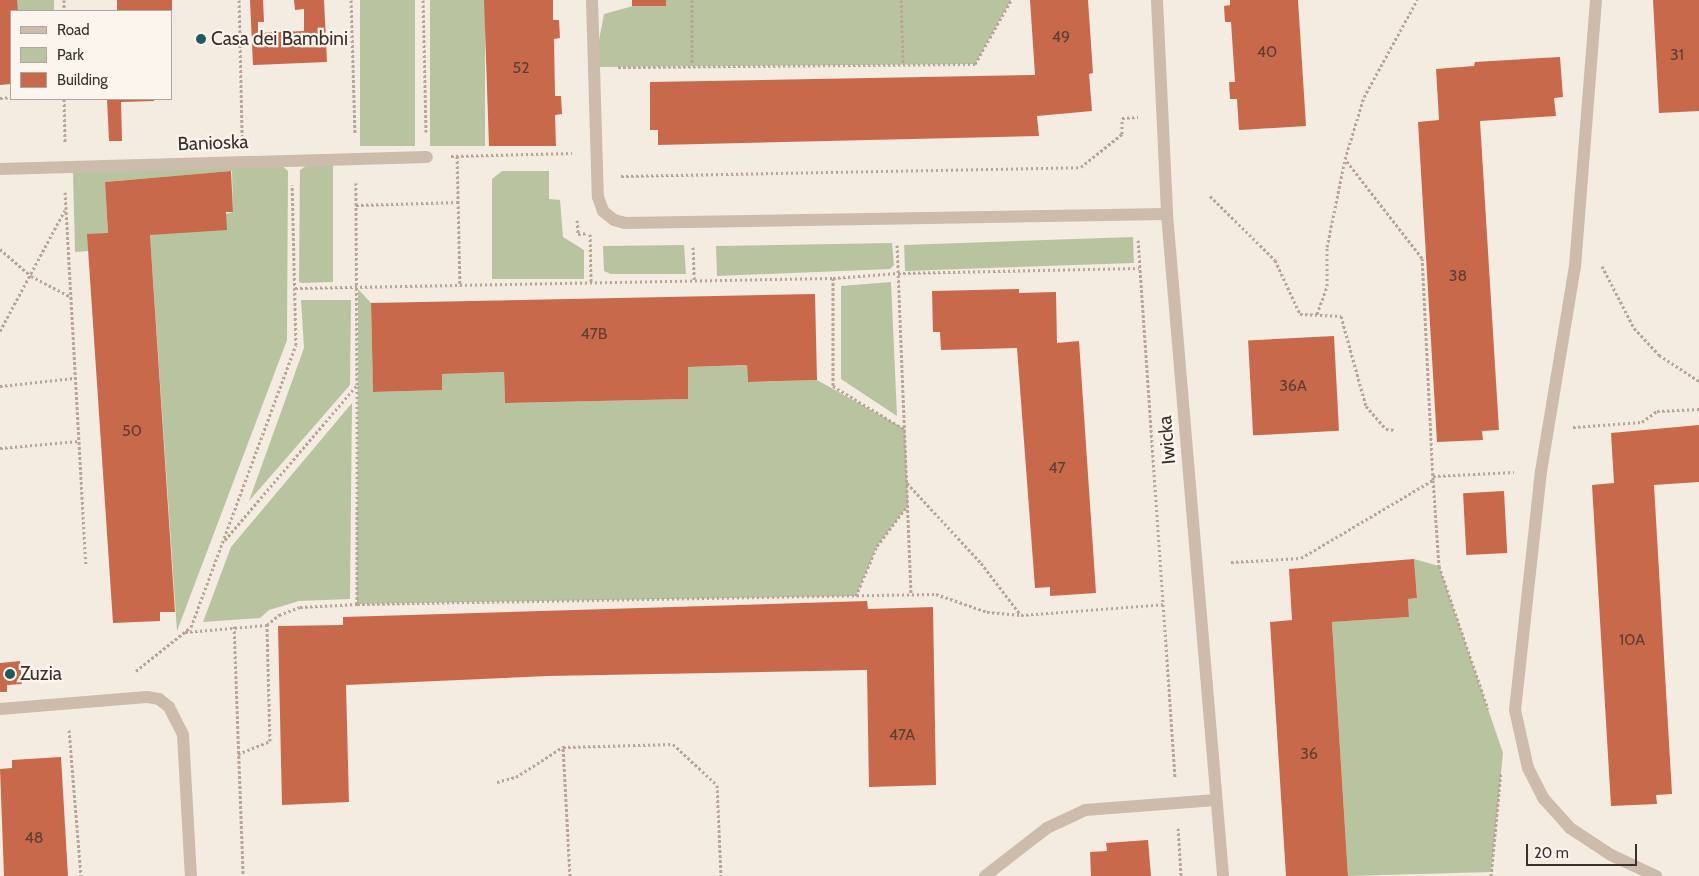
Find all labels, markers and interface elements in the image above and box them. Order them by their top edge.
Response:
legend [10,10,172,100]
text: Road [57,21,90,39]
house number: 49 [1052,27,1070,47]
place label: Casa dei Bambini [211,28,348,50]
marker: Casa dei Bambini [195,33,207,45]
house number: 40 [1257,42,1277,62]
house number: 31 [1670,45,1684,65]
text: Park [57,46,84,64]
house number: 52 [512,58,530,78]
text: Building [57,71,108,89]
street label: Banioska [177,130,249,156]
house number: 38 [1449,266,1467,286]
house number: 47B [581,324,607,344]
house number: 36A [1279,376,1307,396]
street label: Iwicka [1154,415,1180,465]
house number: 50 [122,421,142,441]
house number: 47 [1048,458,1066,478]
house number: 10A [1619,630,1645,650]
place label: Zuzia [20,663,62,685]
marker: Zuzia [4,668,16,680]
house number: 47A [889,725,915,745]
house number: 36 [1300,744,1318,764]
house number: 48 [25,828,43,848]
scale bar [1529,834,1640,866]
text: 20 m [1534,844,1569,862]

